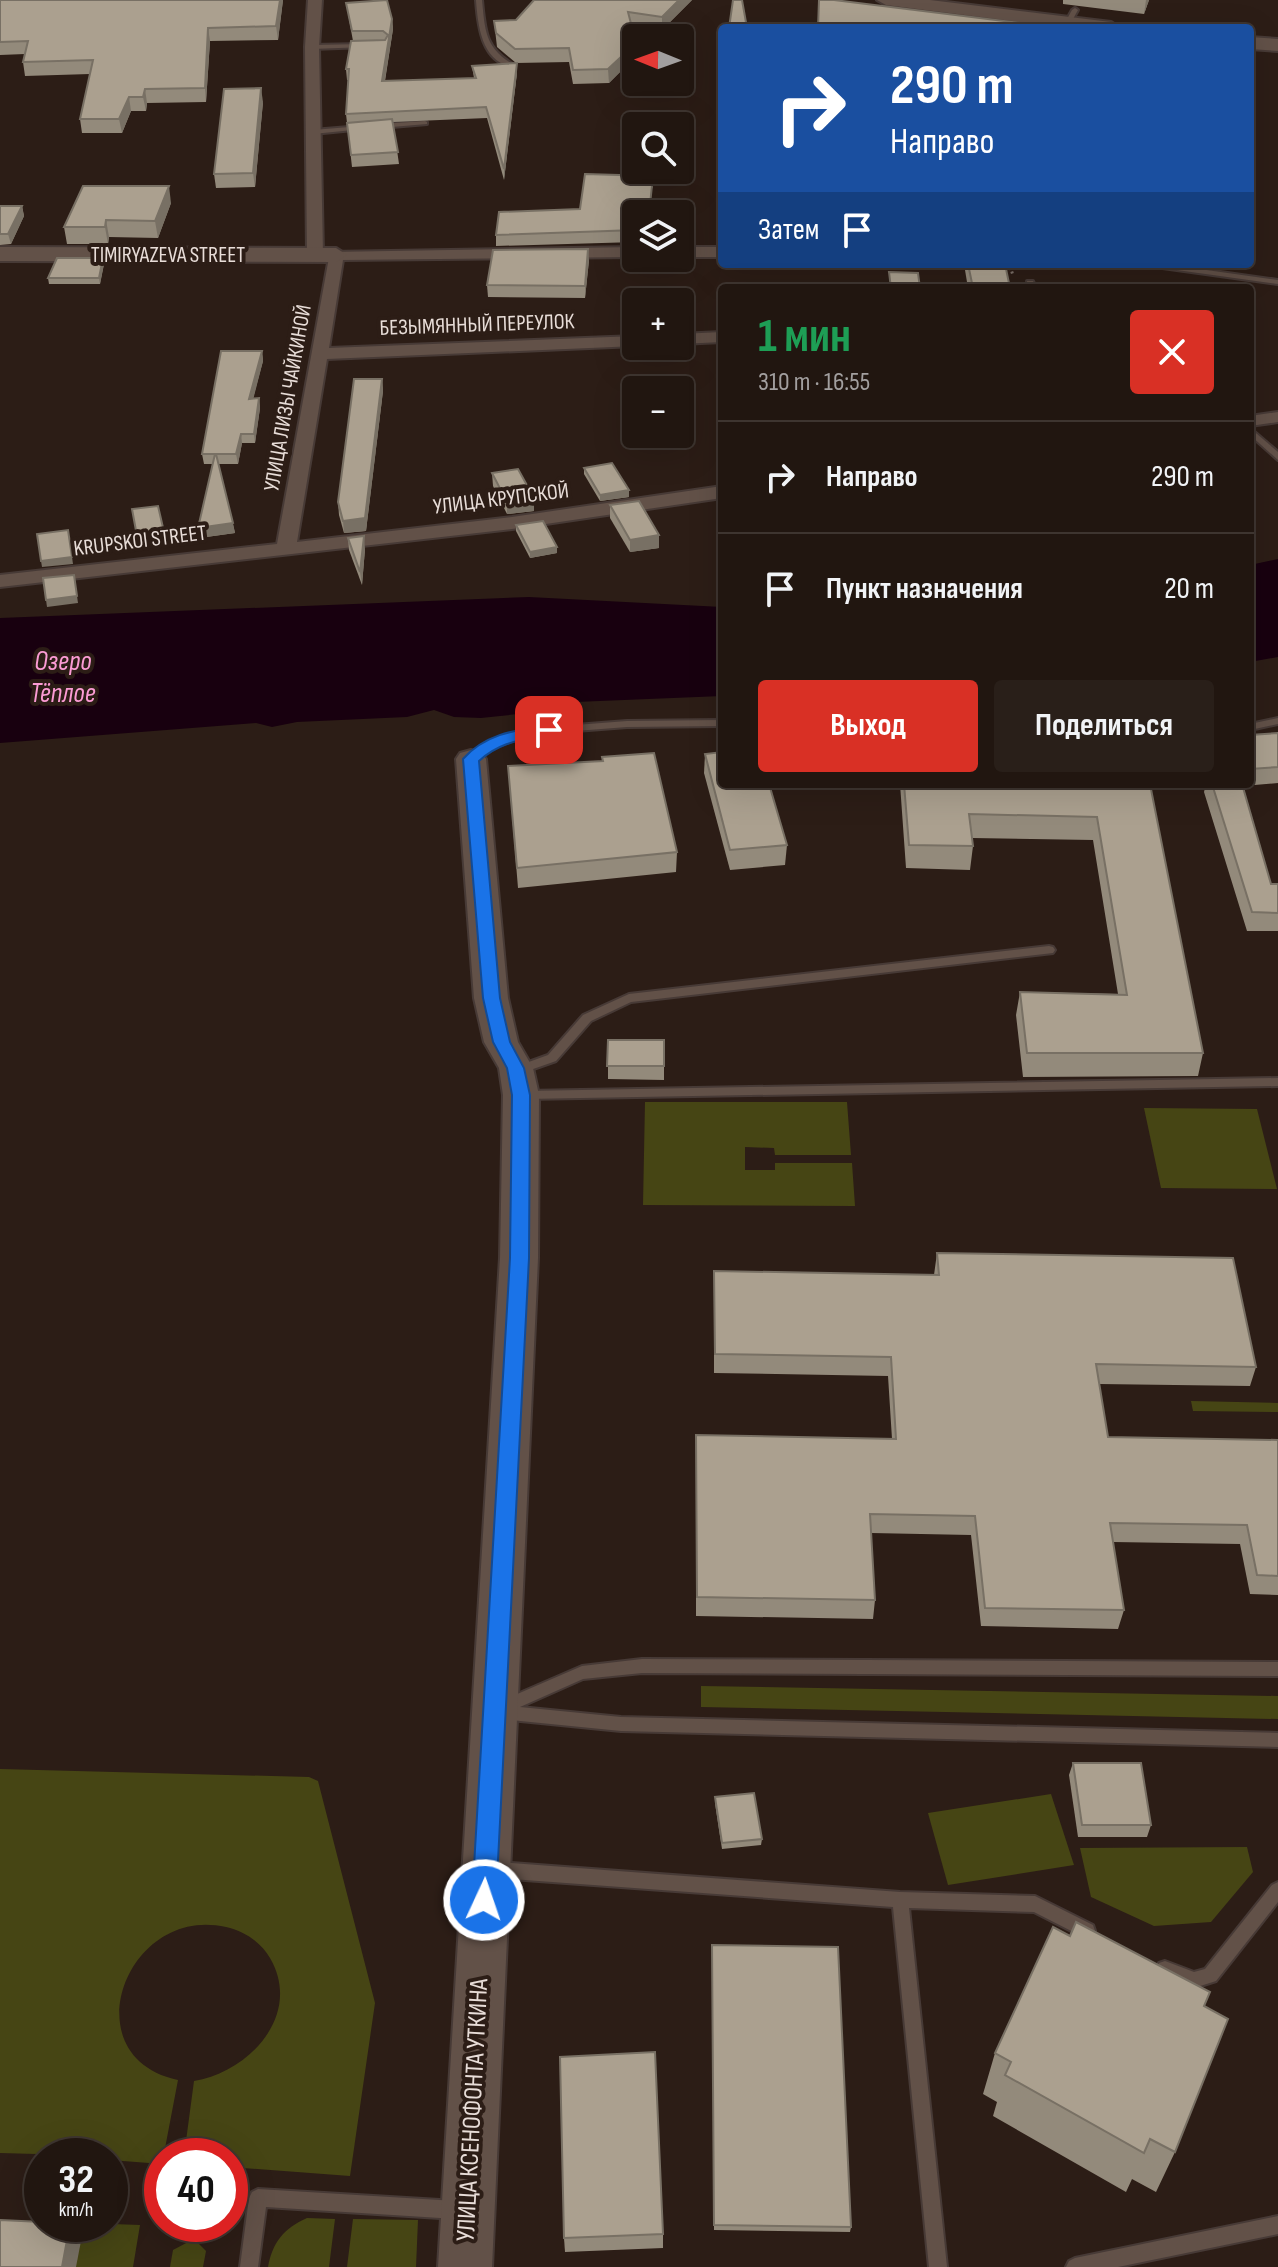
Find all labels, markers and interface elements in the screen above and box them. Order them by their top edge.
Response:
north arrow [622,24,694,96]
map controls [622,24,694,448]
text: 290 m [890,53,1014,120]
icon: right [758,56,862,160]
button: search [622,112,694,184]
text: Направо [890,121,994,164]
button: layers [622,200,694,272]
icon: arrive [835,208,879,252]
text: Затем [758,212,819,248]
street label: TIMIRYAZEVA STREET [91,242,245,269]
button: + [622,288,694,360]
street label: УЛИЦА ЛИЗЫ ЧАЙКИНОЙ [258,302,318,494]
street label: БЕЗЫМЯННЫЙ ПЕРЕУЛОК [379,308,575,342]
text: 1 мин [758,308,851,365]
button: close [1130,310,1214,394]
text: 310 m · 16:55 [758,367,870,398]
button: − [622,376,694,448]
icon: right [758,455,802,499]
text: Направо [826,459,918,495]
text: 290 m [1151,459,1214,495]
street label: УЛИЦА КРУПСКОЙ [432,477,570,521]
street label: KRUPSKOI STREET [72,519,208,563]
icon: arrive [758,567,802,611]
text: Пункт назначения [826,571,1023,607]
text: 20 m [1164,571,1214,607]
water label: Озеро Тёплое [30,645,96,710]
button: Выход [758,680,978,772]
button: Поделиться [994,680,1214,772]
pin [515,696,583,764]
icon: arrive [527,708,571,752]
position arrow [442,1858,526,1942]
street label: УЛИЦА КСЕНОФОНТА УТКИНА [451,1977,495,2242]
speed limit sign: 40 [144,2138,248,2242]
text: 32 [58,2156,94,2204]
text: km/h [59,2198,93,2222]

